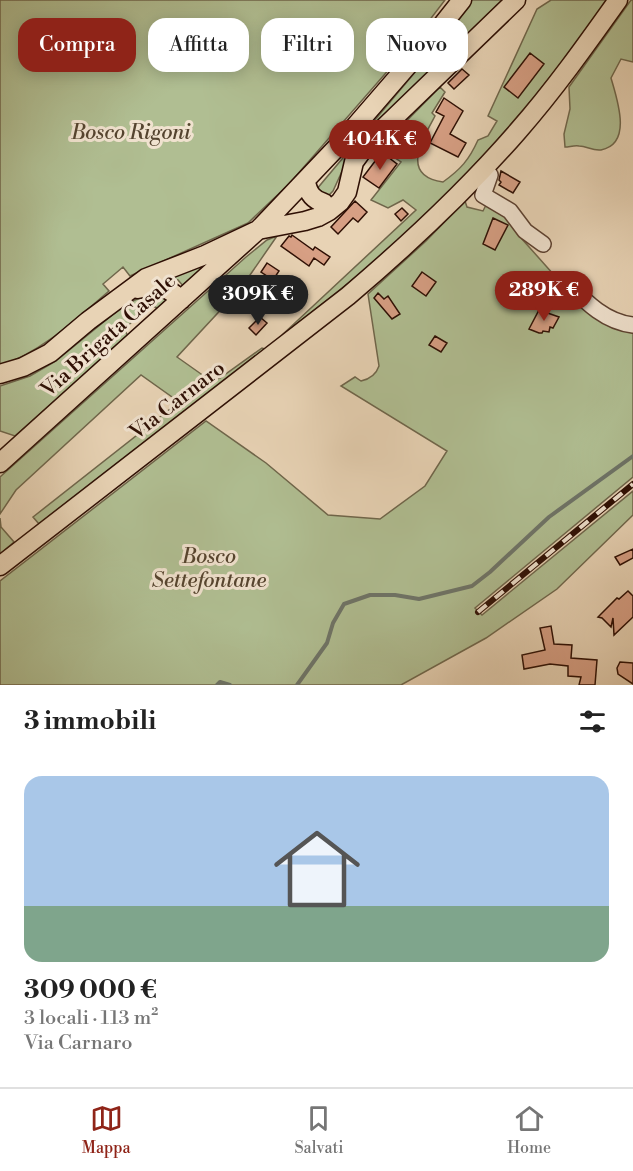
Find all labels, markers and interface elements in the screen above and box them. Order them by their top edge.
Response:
chip: Compra [18,18,136,72]
chip: Affitta [148,18,249,72]
chip: Filtri [261,18,354,72]
chip: Nuovo [366,18,468,72]
park label: Bosco Rigoni [70,120,191,146]
pin: 404K € [331,120,429,171]
text: 404K € [343,127,417,152]
street label: Via Brigata Casale [35,268,182,404]
pin: 289K € [495,271,593,322]
pin: 309K € [209,275,307,326]
text: 289K € [509,278,579,303]
text: 309K € [222,282,294,307]
street label: Via Carnaro [124,355,231,447]
park label: Bosco Settefontane [152,544,266,594]
text: 3 immobili [24,705,156,737]
icon: filters [576,705,609,738]
icon: home [263,815,371,923]
text: 309 000 € [24,974,157,1006]
text: 3 locali · 113 m² [24,1006,158,1031]
text: Via Carnaro [24,1031,133,1056]
tab: Mappa [82,1102,131,1158]
tab: Salvati [294,1102,344,1158]
tab: Home [507,1102,551,1158]

